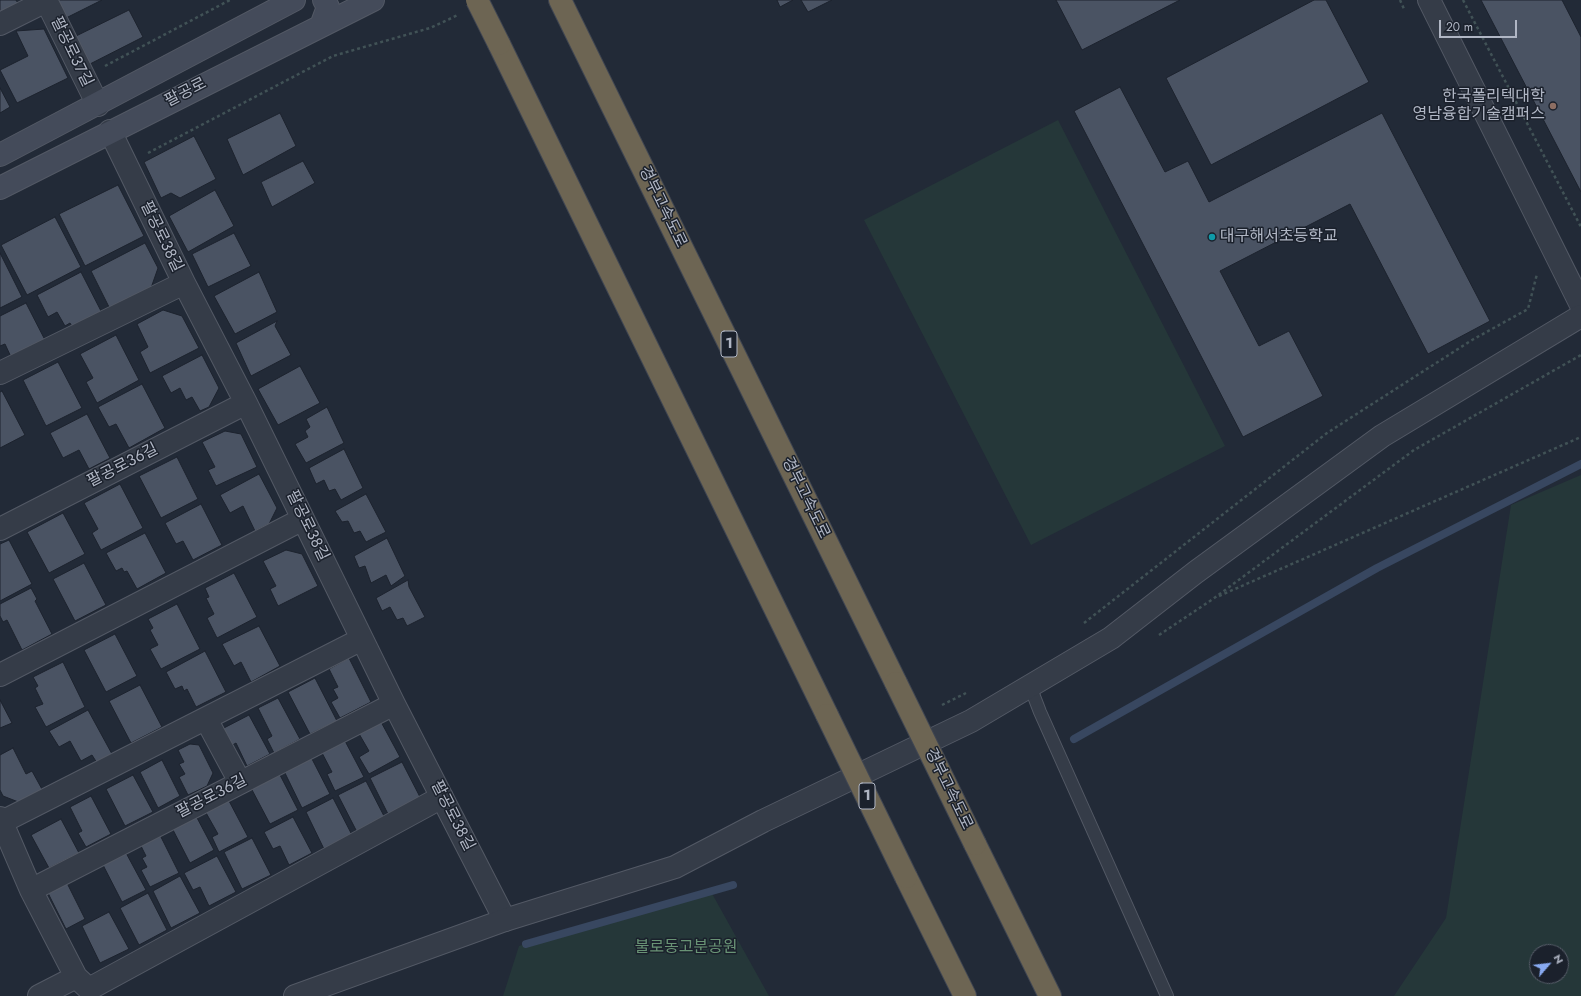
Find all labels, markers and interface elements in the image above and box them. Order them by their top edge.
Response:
scale bar [1441,12,1519,38]
street label: 팔공로37길 [46,14,96,90]
text: 20 m [1446,18,1473,36]
street label: 팔공로 [162,74,210,112]
place label: 한국폴리텍대학 영남융합기술캠퍼스 [1413,87,1545,125]
marker: 한국폴리텍대학 영남융합기술캠퍼스 [1548,101,1558,111]
street label: 경부고속도로 [634,163,690,251]
street label: 팔공로38길 [136,198,186,276]
place label: 대구해서초등학교 [1220,227,1338,247]
marker: 대구해서초등학교 [1207,232,1217,242]
road number: 1 [721,331,737,357]
street label: 팔공로36길 [84,440,162,492]
street label: 경부고속도로 [777,454,833,542]
street label: 팔공로38길 [282,487,332,565]
street label: 경부고속도로 [920,745,976,833]
street label: 팔공로36길 [173,771,251,823]
street label: 팔공로38길 [426,778,478,854]
road number: 1 [859,783,875,809]
park label: 불로동고분공원 [634,938,738,958]
north arrow [1529,944,1569,984]
text: N [1550,951,1568,966]

